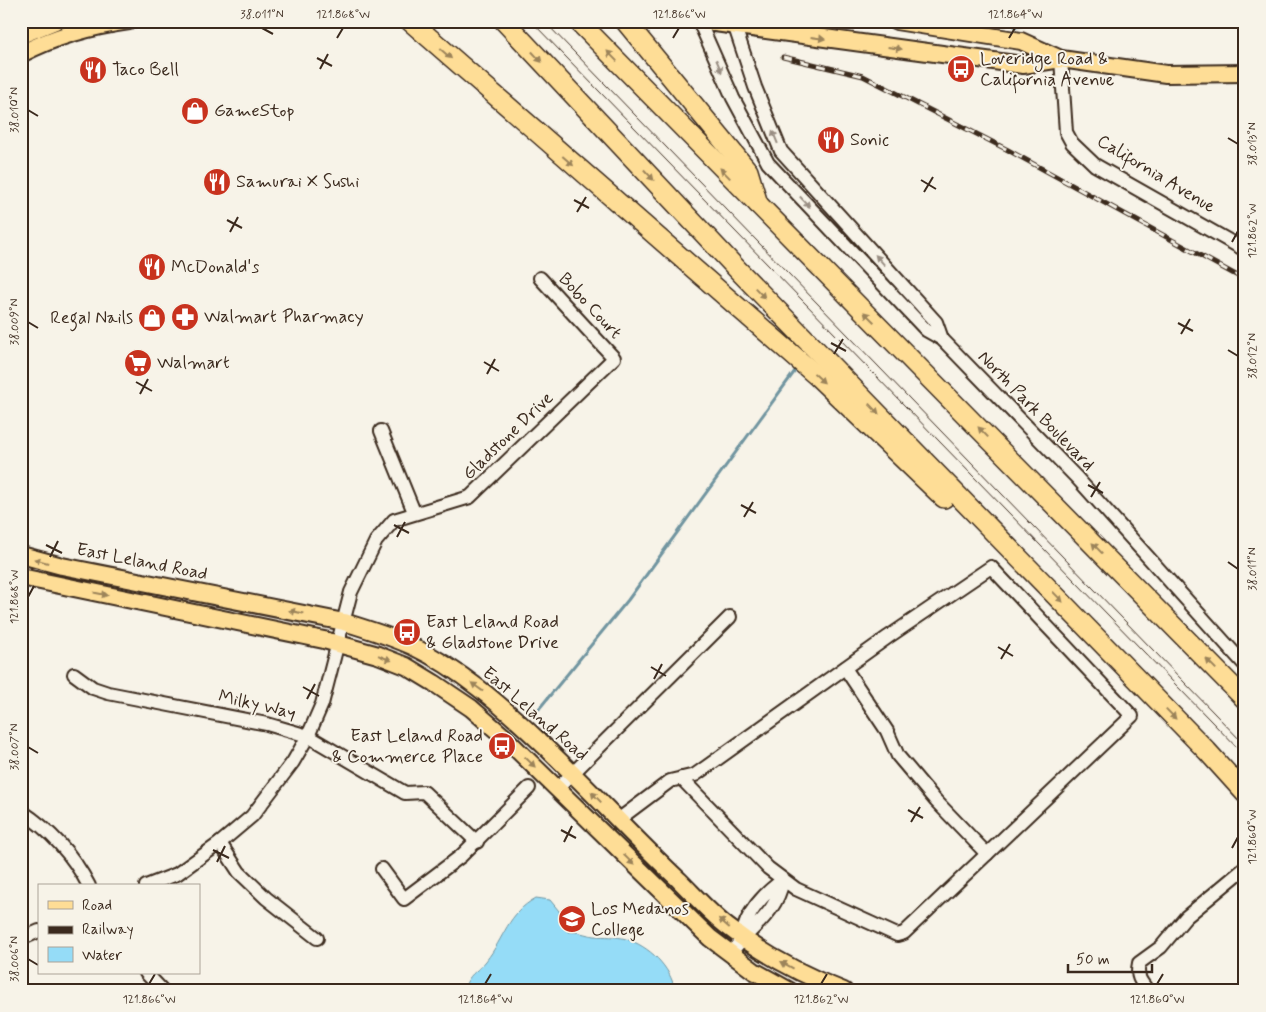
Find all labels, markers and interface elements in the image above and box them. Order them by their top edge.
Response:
text: 38.011°N [240,7,284,23]
text: 121.868°W [316,7,370,23]
text: 121.866°W [652,7,706,23]
text: 121.864°W [988,7,1042,23]
one-way arrow [810,34,826,42]
one-way arrow [888,45,904,53]
place label: Loveridge Road & California Avenue [980,47,1114,94]
one-way arrow [439,48,451,60]
one-way arrow [531,50,543,62]
one-way arrow [606,51,618,63]
bus stop icon: Loveridge Road & California Avenue [946,54,976,84]
restaurant icon: Taco Bell [78,55,108,85]
place label: Taco Bell [112,58,179,82]
one-way arrow [715,59,723,73]
text: 38.010°N [7,87,23,133]
shop icon: GameStop [180,96,210,126]
place label: GameStop [214,99,294,123]
text: 38.013°N [1245,122,1261,166]
restaurant icon: Sonic [816,125,846,155]
place label: Sonic [850,128,889,152]
one-way arrow [771,129,779,144]
street label: California Avenue [1091,129,1220,221]
one-way arrow [562,155,574,166]
restaurant icon: Samurai X Sushi [202,167,232,197]
one-way arrow [720,167,732,179]
one-way arrow [643,169,655,181]
place label: Samurai X Sushi [236,170,359,194]
one-way arrow [799,196,811,208]
text: 121.862°W [1245,204,1261,258]
restaurant icon: McDonald's [137,252,167,282]
one-way arrow [874,254,886,266]
place label: McDonald's [171,255,259,279]
street label: Bobo Court [553,268,627,345]
one-way arrow [754,286,766,298]
text: 38.009°N [7,299,23,345]
pharmacy icon: Walmart Pharmacy [170,302,200,332]
shop icon: Regal Nails [137,303,167,333]
place label: Walmart Pharmacy [204,305,364,329]
place label: Regal Nails [50,306,133,332]
one-way arrow [863,311,875,323]
text: 38.012°N [1245,333,1261,379]
street label: North Park Boulevard [972,346,1100,476]
supermarket icon: Walmart [123,348,153,378]
place label: Walmart [157,351,230,375]
one-way arrow [812,372,824,384]
street label: Gladstone Drive [457,386,559,485]
one-way arrow [868,403,880,415]
one-way arrow [977,426,989,438]
street label: East Leland Road [75,538,209,586]
one-way arrow [1091,542,1103,554]
text: 38.011°N [1245,547,1261,591]
one-way arrow [34,557,49,565]
text: 121.868°W [7,570,23,624]
one-way arrow [93,590,109,598]
one-way arrow [1052,591,1064,603]
one-way arrow [289,608,304,616]
place label: East Leland Road & Gladstone Drive [426,610,559,655]
bus stop icon: East Leland Road & Gladstone Drive [392,617,422,647]
one-way arrow [378,654,393,662]
one-way arrow [1205,658,1217,670]
street label: East Leland Road [477,661,593,767]
one-way arrow [470,682,484,692]
street label: Milky Way [216,684,298,726]
one-way arrow [1165,708,1177,720]
text: 38.007°N [7,723,23,771]
place label: East Leland Road & Commerce Place [332,724,483,769]
bus stop icon: East Leland Road & Commerce Place [487,731,517,761]
one-way arrow [523,756,535,768]
one-way arrow [590,791,602,803]
text: 121.860°W [1245,810,1261,864]
one-way arrow [623,854,635,866]
legend [38,884,200,974]
text: Road [82,896,112,916]
place label: Los Medanos College [591,897,689,942]
school or university icon: Los Medanos College [557,904,587,934]
one-way arrow [719,917,731,929]
text: Railway [82,920,134,940]
text: 38.006°N [7,936,23,982]
scale bar [1068,942,1152,974]
text: Water [82,946,122,966]
text: 50 m [1076,950,1110,970]
one-way arrow [781,961,794,970]
text: 121.866°W [122,992,176,1008]
text: 121.864°W [458,992,512,1008]
text: 121.862°W [794,992,848,1008]
text: 121.860°W [1130,992,1184,1008]

